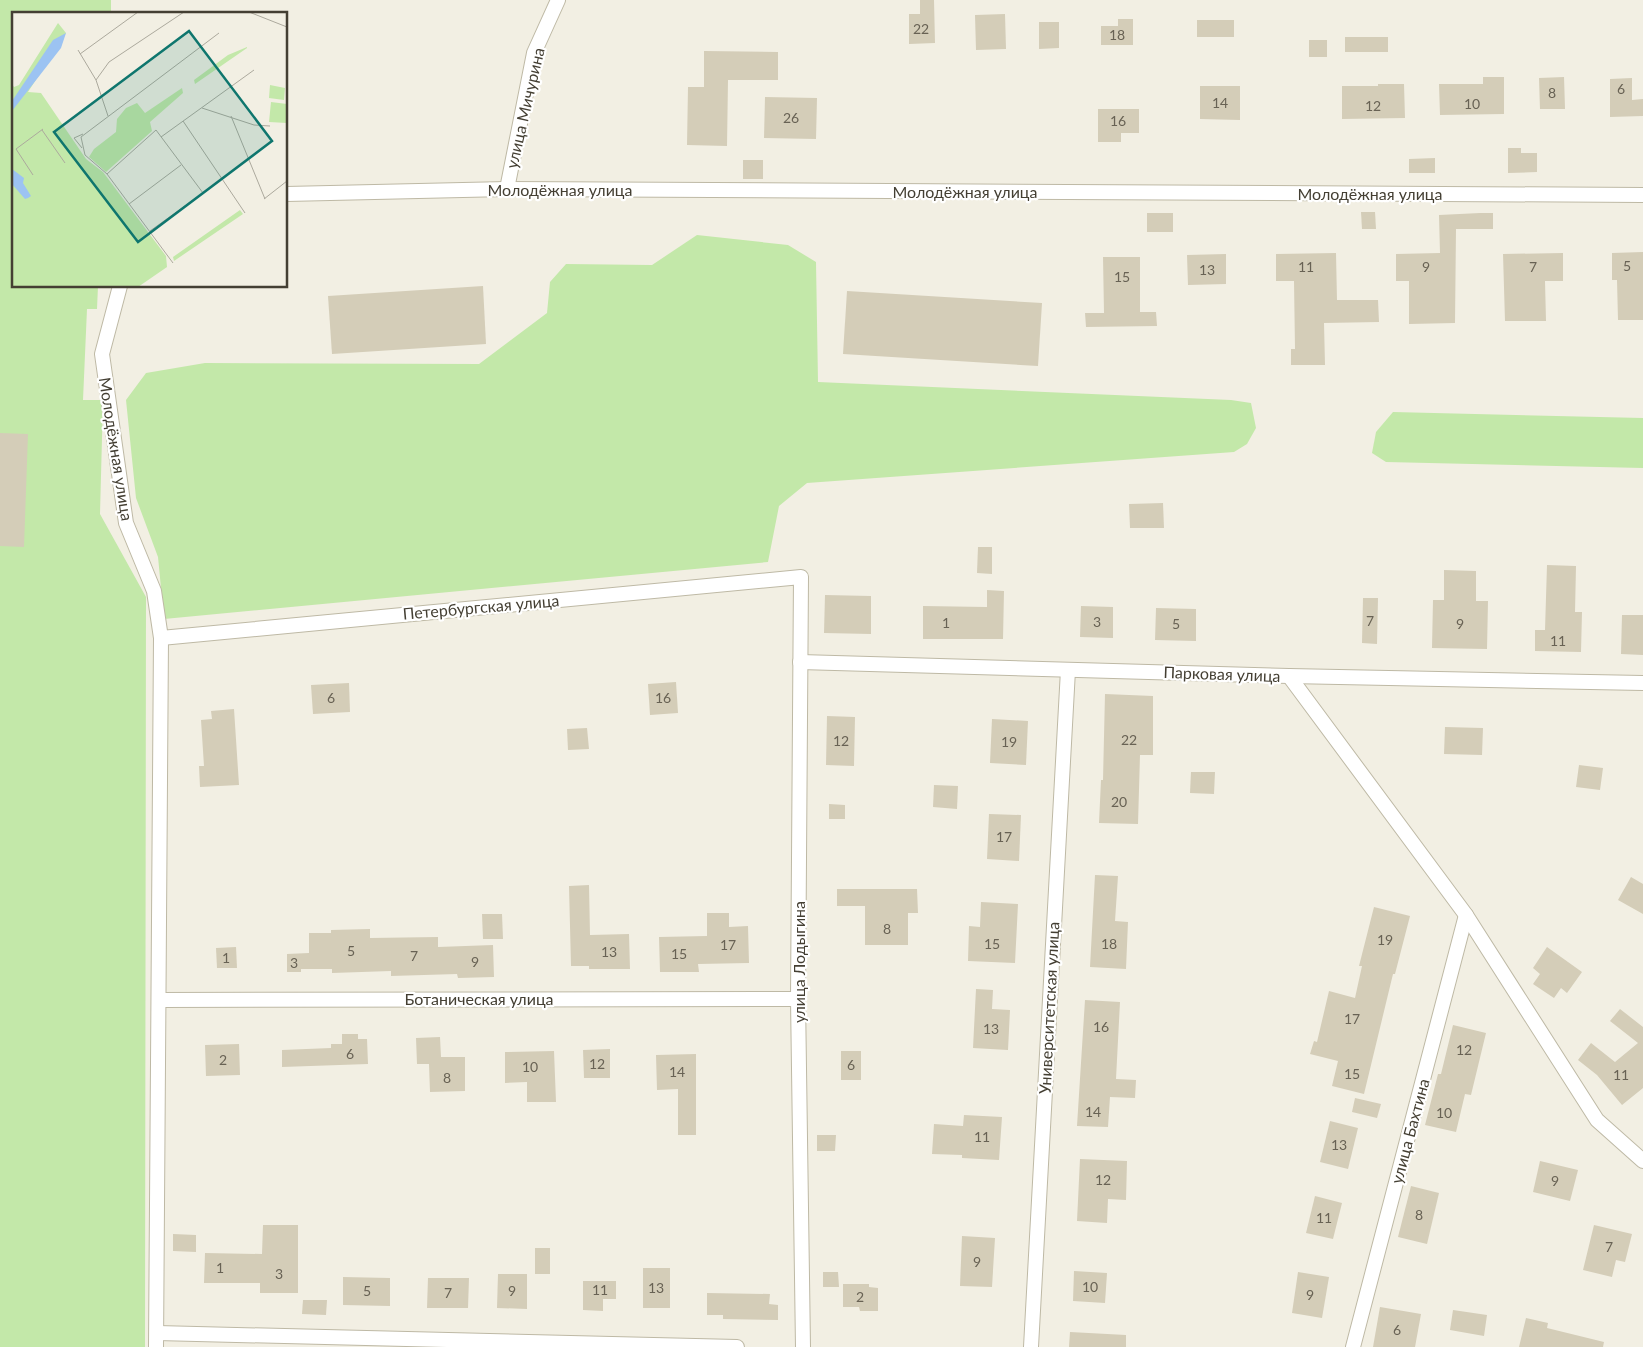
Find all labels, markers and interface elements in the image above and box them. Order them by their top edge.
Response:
inset map [12,12,288,288]
house number: 22 [913,20,929,37]
house number: 18 [1109,26,1125,43]
street label: улица Мичурина [501,46,548,170]
house number: 6 [1617,80,1625,97]
house number: 8 [1548,84,1556,101]
house number: 14 [1212,94,1228,111]
house number: 10 [1464,95,1480,112]
house number: 12 [1365,97,1381,114]
house number: 26 [783,109,799,126]
house number: 16 [1110,112,1126,129]
street label: Молодёжная улица [488,180,632,199]
street label: Молодёжная улица [893,182,1037,201]
street label: Молодёжная улица [1298,184,1442,203]
house number: 5 [1623,257,1631,274]
house number: 11 [1298,258,1314,275]
house number: 9 [1422,258,1430,275]
house number: 7 [1529,258,1537,275]
house number: 13 [1199,261,1215,278]
house number: 15 [1114,268,1130,285]
street label: Молодёжная улица [96,376,137,522]
street label: Петербургская улица [402,590,560,623]
house number: 7 [1366,612,1374,629]
house number: 3 [1093,613,1101,630]
house number: 1 [942,614,950,631]
house number: 5 [1172,615,1180,632]
house number: 9 [1456,615,1464,632]
house number: 11 [1550,632,1566,649]
street label: Парковая улица [1163,662,1281,685]
house number: 6 [327,689,335,706]
house number: 16 [655,689,671,706]
house number: 22 [1121,731,1137,748]
house number: 12 [833,732,849,749]
house number: 19 [1001,733,1017,750]
house number: 20 [1111,793,1127,810]
house number: 17 [996,828,1012,845]
street label: улица Лодыгина [789,901,808,1023]
house number: 8 [883,920,891,937]
street label: Университетская улица [1034,921,1063,1095]
house number: 19 [1377,931,1393,948]
house number: 15 [984,935,1000,952]
house number: 18 [1101,935,1117,952]
house number: 17 [720,936,736,953]
house number: 5 [347,942,355,959]
house number: 13 [601,943,617,960]
house number: 15 [671,945,687,962]
house number: 7 [410,947,418,964]
house number: 1 [222,949,230,966]
house number: 9 [471,953,479,970]
house number: 3 [290,954,298,971]
street label: Ботаническая улица [404,989,554,1008]
house number: 17 [1344,1010,1360,1027]
house number: 16 [1093,1018,1109,1035]
house number: 13 [983,1020,999,1037]
house number: 12 [1456,1041,1472,1058]
house number: 6 [346,1045,354,1062]
house number: 2 [219,1051,227,1068]
house number: 12 [589,1055,605,1072]
house number: 6 [847,1056,855,1073]
house number: 10 [522,1058,538,1075]
house number: 14 [669,1063,685,1080]
house number: 15 [1344,1065,1360,1082]
house number: 11 [1613,1066,1629,1083]
house number: 8 [443,1069,451,1086]
street label: улица Бахтина [1386,1076,1433,1185]
house number: 14 [1085,1103,1101,1120]
house number: 10 [1436,1104,1452,1121]
house number: 11 [974,1128,990,1145]
house number: 13 [1331,1136,1347,1153]
house number: 12 [1095,1171,1111,1188]
house number: 9 [1551,1172,1559,1189]
house number: 8 [1415,1206,1423,1223]
house number: 11 [1316,1209,1332,1226]
house number: 7 [1605,1238,1613,1255]
house number: 9 [973,1253,981,1270]
house number: 1 [216,1259,224,1276]
house number: 3 [275,1265,283,1282]
house number: 10 [1082,1278,1098,1295]
house number: 13 [648,1279,664,1296]
house number: 11 [592,1281,608,1298]
house number: 5 [363,1282,371,1299]
house number: 9 [508,1282,516,1299]
house number: 7 [444,1284,452,1301]
house number: 9 [1306,1286,1314,1303]
house number: 2 [856,1288,864,1305]
house number: 6 [1393,1321,1401,1338]

